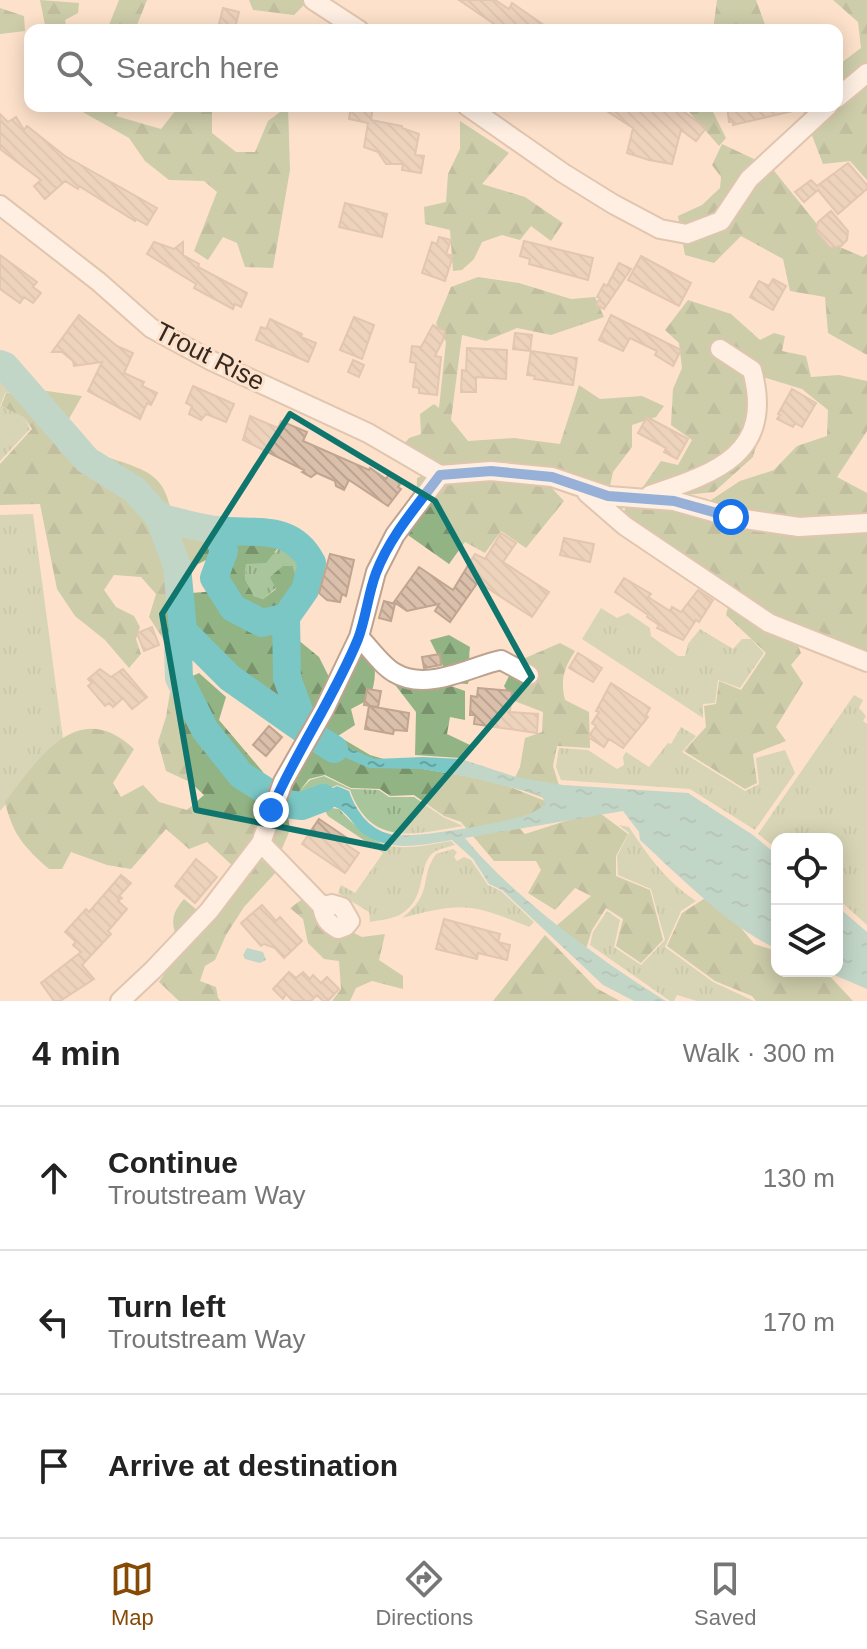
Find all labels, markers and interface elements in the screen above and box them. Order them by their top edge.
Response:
search box [24,24,843,112]
icon: search [52,46,96,90]
text: Search here [116,51,279,84]
street label: Trout Rise [150,316,270,396]
route start [713,499,749,535]
route end [253,792,289,828]
map controls [771,833,843,977]
button: locate [771,833,843,905]
button: layers [771,905,843,977]
text: 4 min [32,1034,121,1072]
text: Walk · 300 m [683,1038,835,1068]
text: Continue [108,1146,238,1179]
icon: ahead [32,1156,76,1200]
text: 130 m [763,1163,835,1193]
text: Troutstream Way [108,1180,305,1210]
text: Turn left [108,1290,226,1323]
icon: left [32,1300,76,1344]
text: 170 m [763,1307,835,1337]
text: Troutstream Way [108,1324,305,1354]
icon: arrive [32,1444,76,1488]
text: Arrive at destination [108,1449,398,1482]
tab: Map [110,1557,154,1631]
tab: Directions [375,1557,473,1631]
tab: Saved [694,1557,757,1631]

